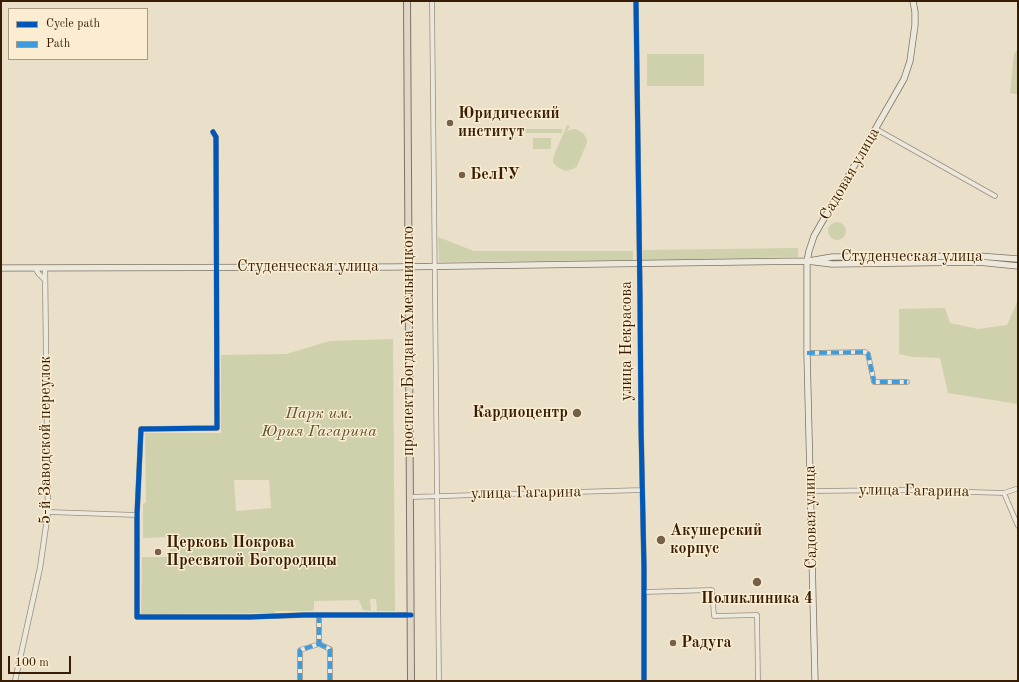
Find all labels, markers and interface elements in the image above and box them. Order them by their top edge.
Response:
legend [8,8,148,60]
text: Cycle path [46,18,100,30]
text: Path [46,38,70,50]
place label: Юридический институт [458,104,560,142]
marker: Юридический институт [445,118,455,128]
street label: Садовая улица [816,124,884,224]
place label: БелГУ [470,165,520,185]
marker: БелГУ [457,170,467,180]
street label: проспект Богдана Хмельницкого [399,226,419,456]
street label: Студенческая улица [841,247,983,267]
street label: Студенческая улица [237,257,379,277]
street label: улица Некрасова [617,281,637,401]
street label: 5-й Заводской переулок [36,356,56,524]
place label: Кардиоцентр [472,403,568,423]
park label: Парк им. Юрия Гагарина [261,404,377,442]
marker: Кардиоцентр [571,407,583,419]
street label: Садовая улица [800,465,822,569]
street label: улица Гагарина [858,480,970,502]
street label: улица Гагарина [470,482,582,504]
place label: Акушерский корпус [670,521,762,559]
place label: Церковь Покрова Пресвятой Богородицы [166,533,337,571]
marker: Акушерский корпус [655,534,667,546]
marker: Церковь Покрова Пресвятой Богородицы [153,547,163,557]
marker: Поликлиника 4 [751,576,763,588]
place label: Поликлиника 4 [701,589,813,609]
place label: Радуга [681,633,732,653]
marker: Радуга [668,638,678,648]
scale bar [10,648,73,674]
text: 100 m [15,657,49,669]

